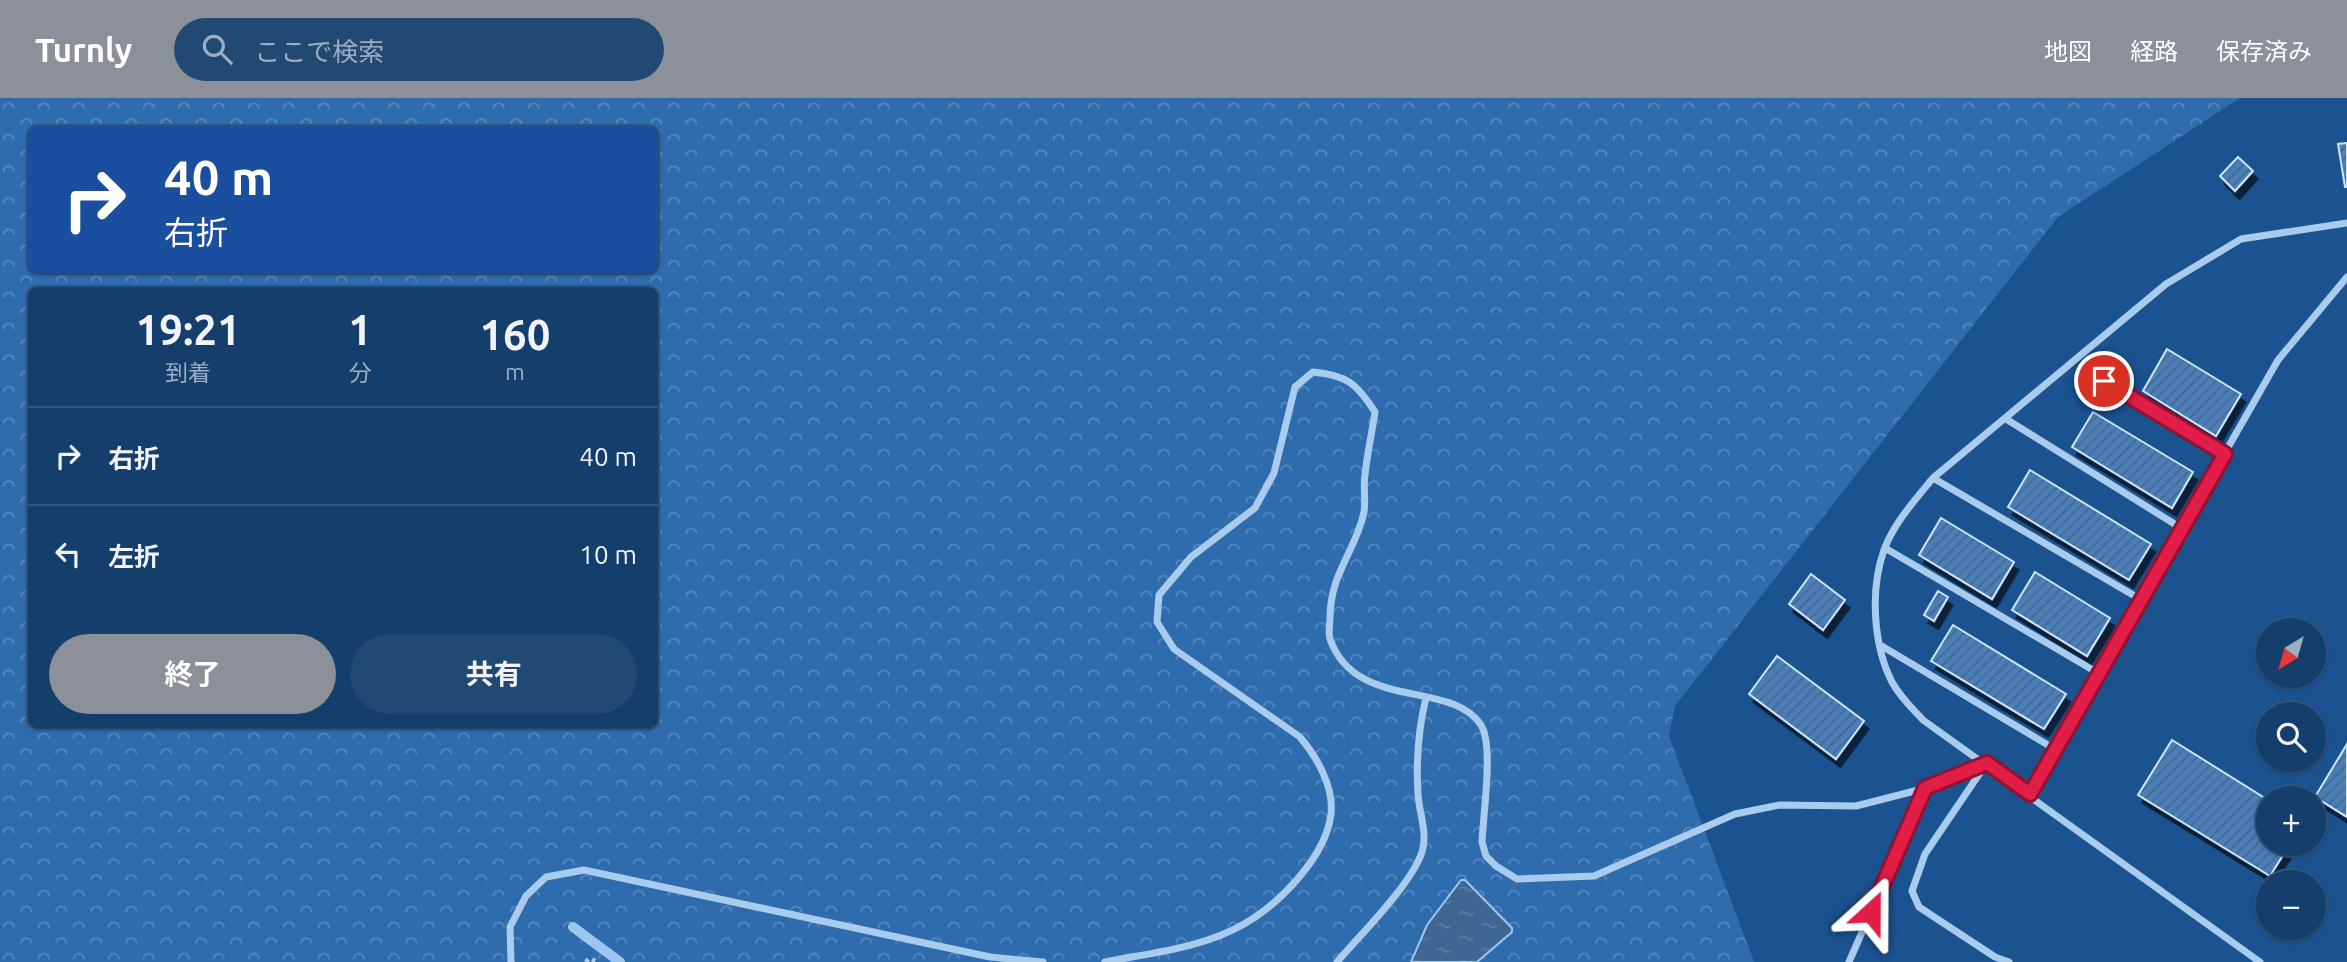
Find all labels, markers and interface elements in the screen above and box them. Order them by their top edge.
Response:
search box [174,18,664,81]
icon: search [198,30,236,68]
text: Turnly [35,31,132,68]
text: ここで検索 [254,37,384,66]
text: 地図 [2044,38,2092,65]
text: 経路 [2130,38,2178,65]
text: 保存済み [2216,38,2312,65]
text: 40 m [164,149,273,204]
icon: right [49,154,140,245]
text: 右折 [164,214,228,250]
text: 19:21 [136,306,241,353]
text: 1 [348,306,372,353]
text: 160 [479,311,550,358]
pin [2074,351,2134,411]
text: m [505,359,525,384]
text: 到着 [165,360,211,385]
text: 分 [349,360,372,385]
icon: arrive [2085,362,2123,400]
icon: right [49,437,87,475]
text: 40 m [579,442,637,471]
text: 右折 [108,444,160,473]
icon: left [49,535,87,573]
text: 10 m [579,540,637,569]
text: 左折 [108,542,160,571]
north arrow [2256,618,2326,688]
map controls [2256,618,2326,940]
button: 終了 [49,634,336,714]
button: 共有 [350,634,637,714]
button: search [2256,702,2326,772]
button: + [2256,786,2326,856]
button: − [2256,870,2326,940]
position arrow [1834,875,1908,949]

